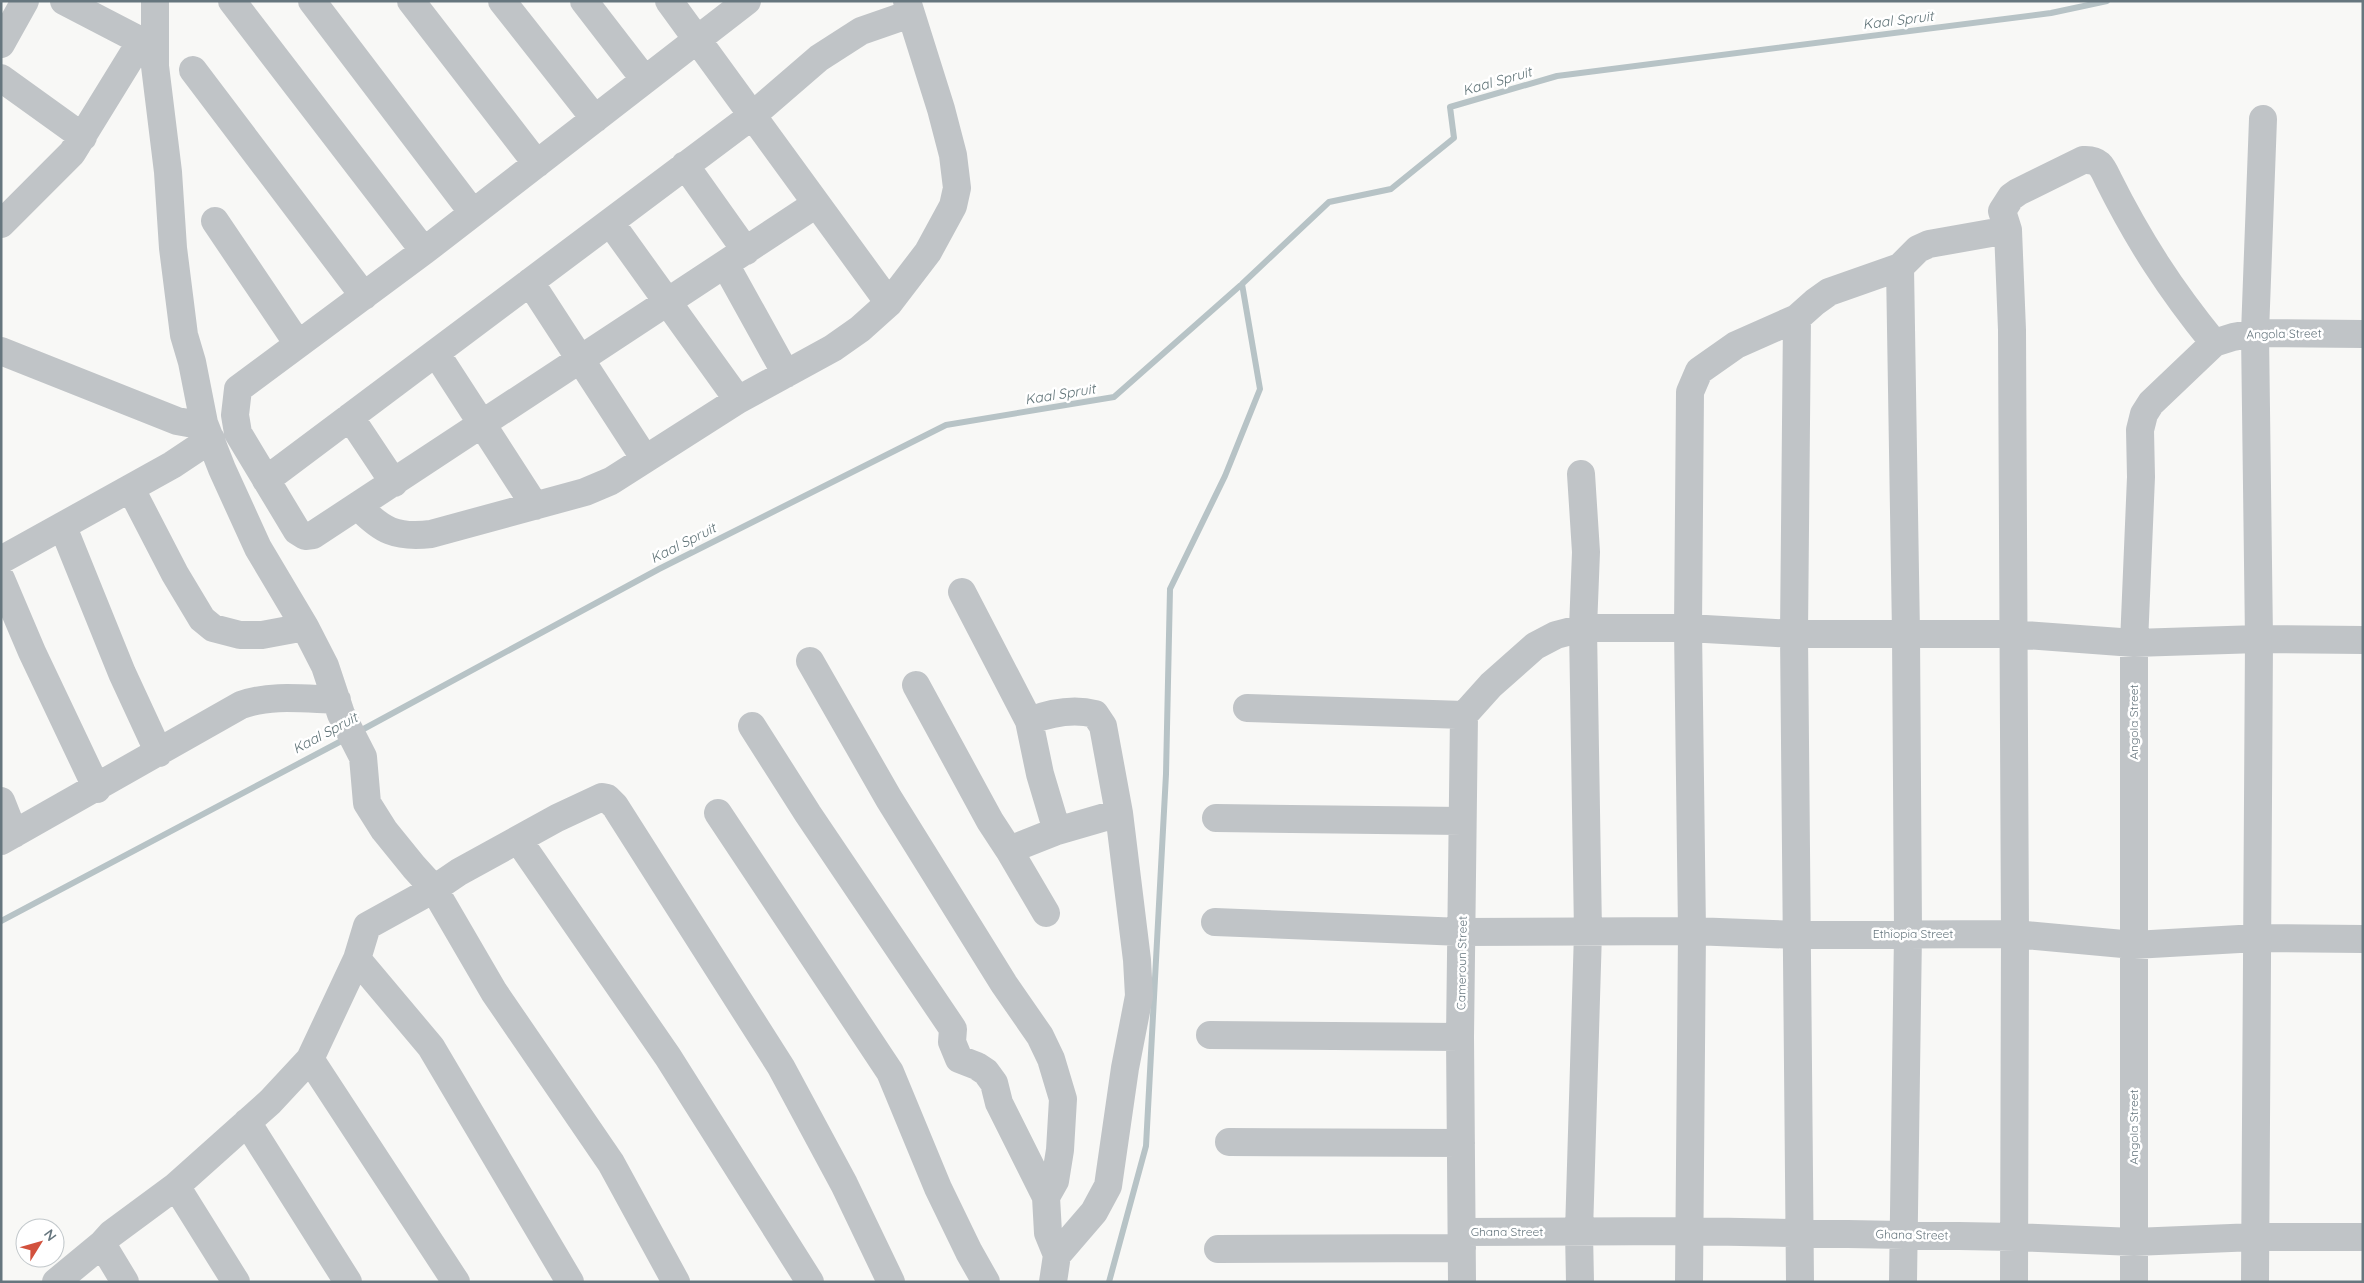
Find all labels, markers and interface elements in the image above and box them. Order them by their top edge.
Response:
water label: Kaal Spruit [1862,6,1937,33]
water label: Kaal Spruit [1460,62,1536,99]
street label: Angola Street [2246,325,2322,342]
water label: Kaal Spruit [1023,379,1099,408]
water label: Kaal Spruit [647,518,721,567]
street label: Angola Street [2126,684,2141,760]
water label: Kaal Spruit [289,707,363,758]
street label: Cameroun Street [1453,916,1470,1010]
street label: Ethiopia Street [1873,926,1953,941]
street label: Angola Street [2126,1089,2141,1165]
north arrow [15,1218,65,1268]
street label: Ghana Street [1471,1224,1543,1239]
text: N [40,1226,61,1245]
street label: Ghana Street [1876,1226,1948,1243]

